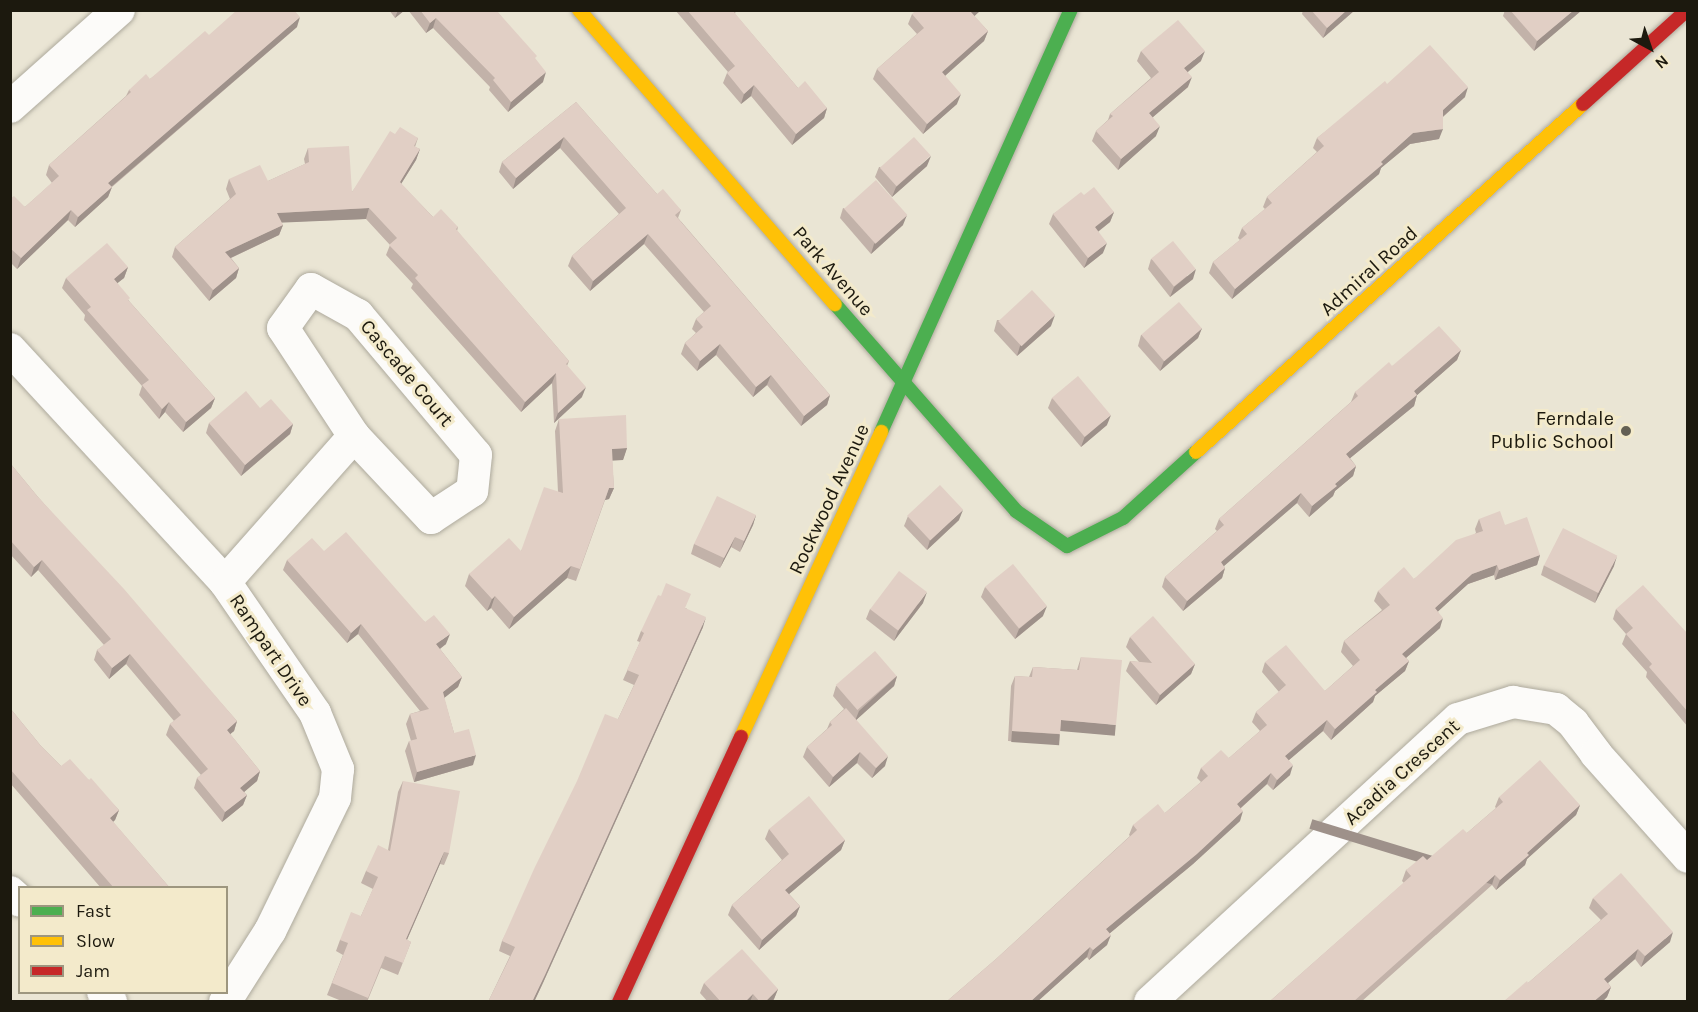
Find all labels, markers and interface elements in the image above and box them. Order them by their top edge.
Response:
north arrow [1620,18,1680,78]
text: N [1651,51,1672,73]
street label: Park Avenue [787,221,879,321]
street label: Admiral Road [1315,221,1423,321]
street label: Cascade Court [355,315,459,431]
place label: Ferndale Public School [1490,407,1614,454]
street label: Rockwood Avenue [784,420,874,578]
marker: Ferndale Public School [1619,424,1633,438]
street label: Rampart Drive [224,589,318,711]
street label: Acadia Crescent [1339,714,1465,830]
legend [18,886,228,994]
text: Fast [76,900,111,922]
text: Slow [76,930,115,952]
text: Jam [76,960,110,982]

